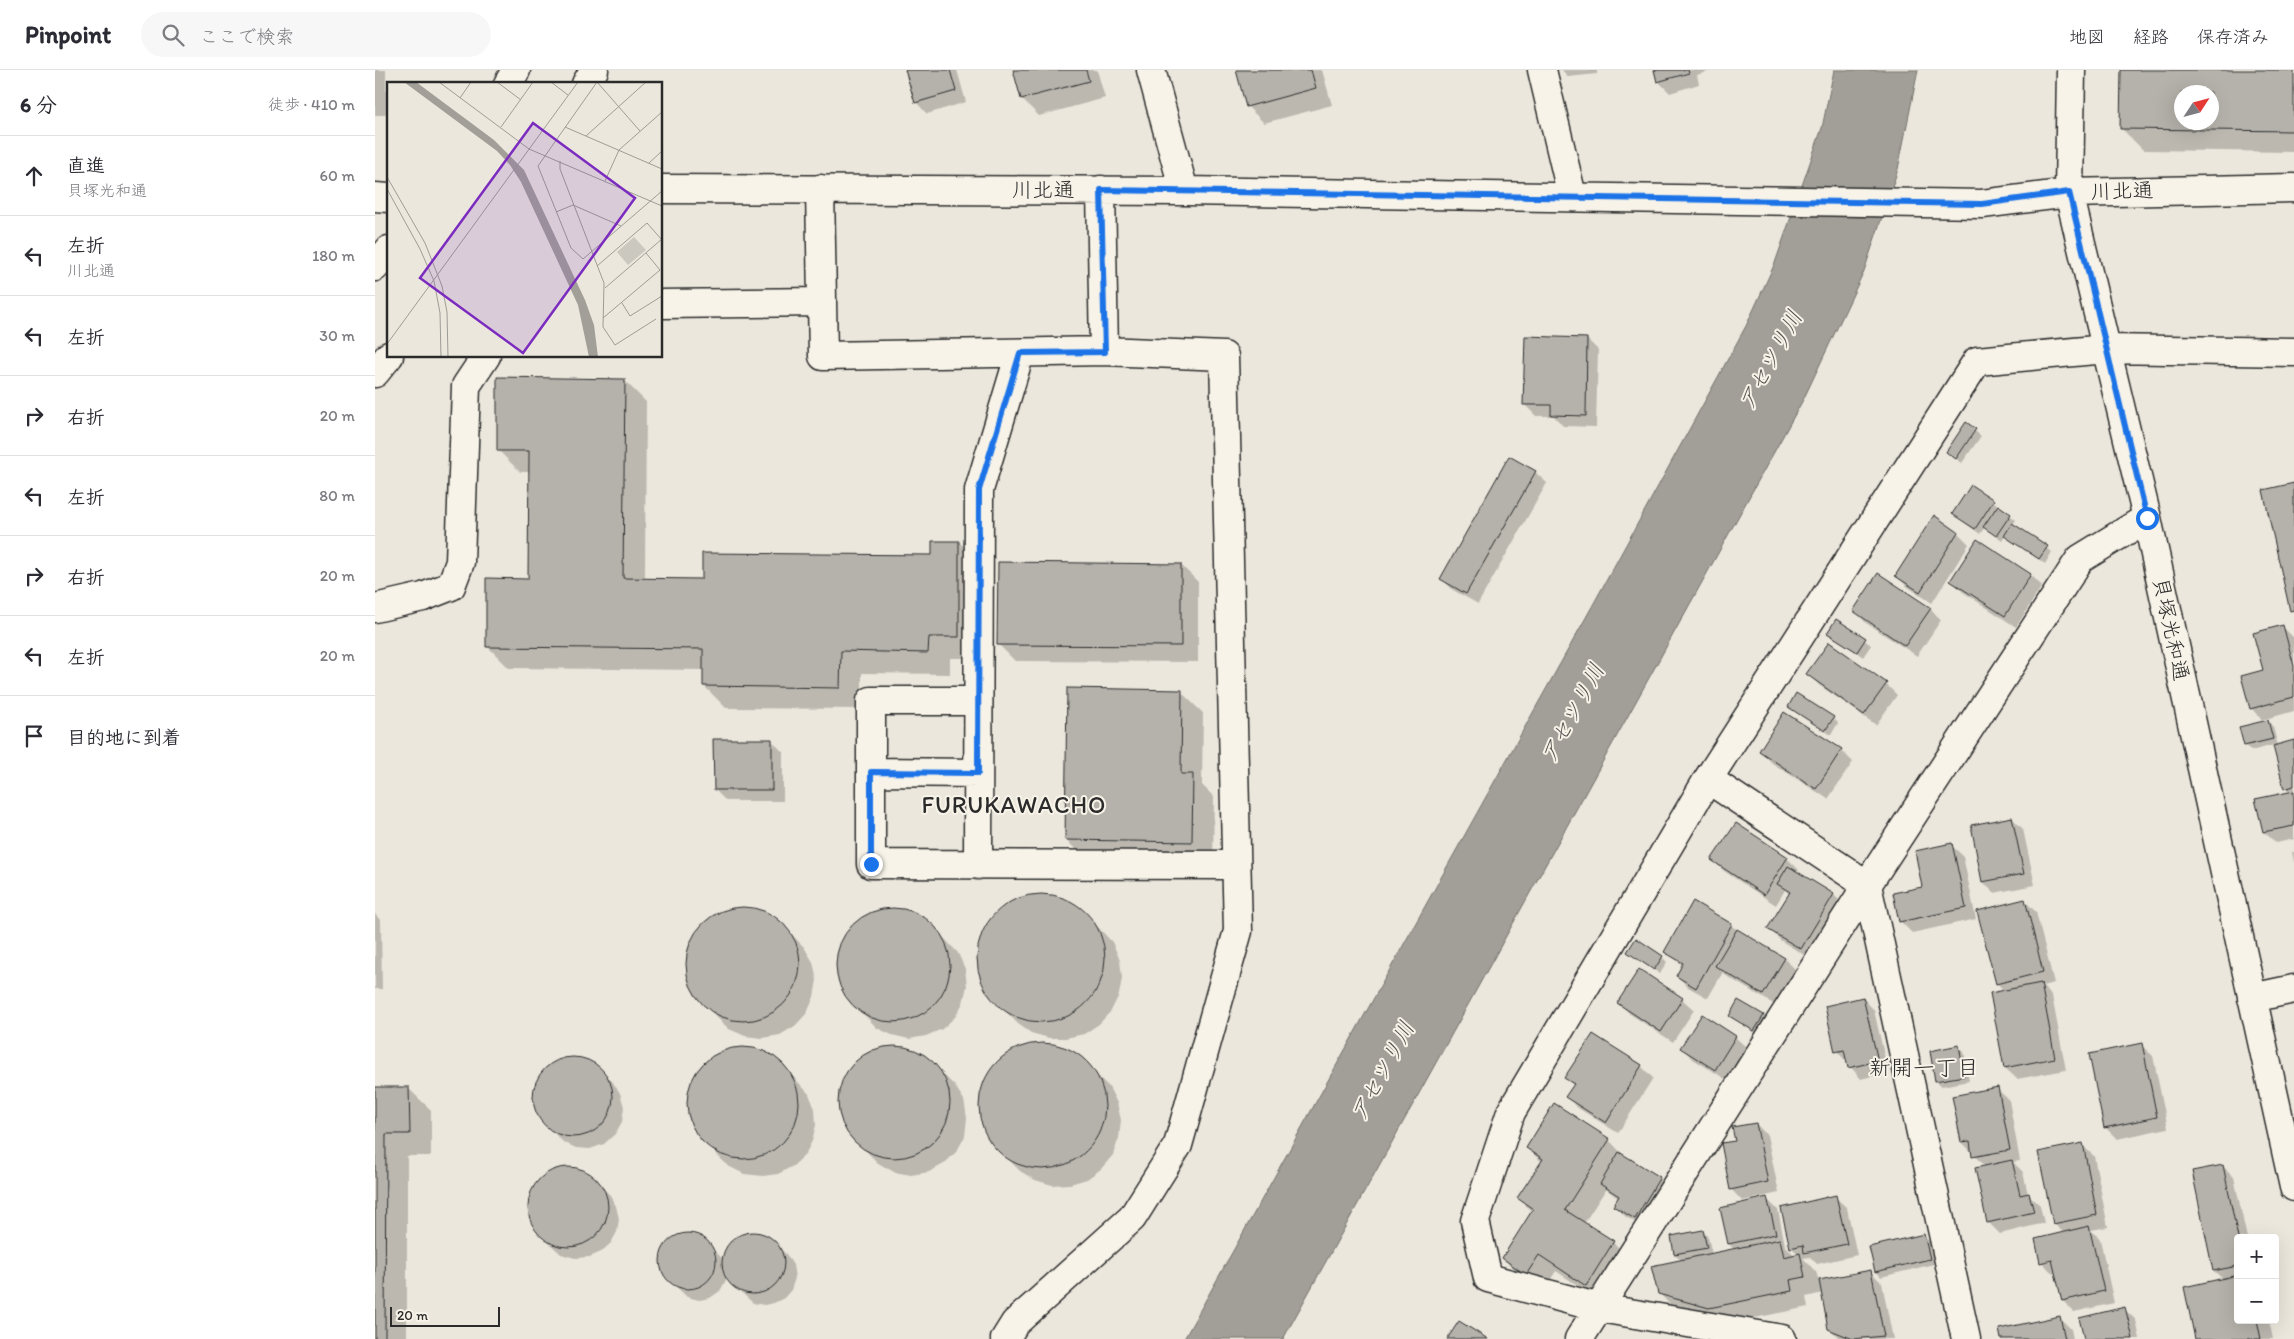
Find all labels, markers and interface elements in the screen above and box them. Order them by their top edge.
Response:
search box [141,12,491,57]
text: Pinpoint [25,20,111,49]
icon: search [159,21,187,49]
text: ここで検索 [199,25,294,48]
text: 地図 [2069,26,2105,48]
text: 経路 [2133,26,2169,48]
text: 保存済み [2197,26,2269,48]
inset map [387,82,663,358]
north arrow [2174,85,2219,130]
text: 6 分 [20,92,57,117]
text: 徒歩 · 410 m [268,95,355,114]
text: 直進 [67,154,105,177]
icon: ahead [20,162,48,190]
text: 60 m [320,166,355,185]
street label: 川北通 [1012,177,1075,202]
street label: 川北通 [2090,177,2154,204]
text: 貝塚光和通 [67,181,147,200]
text: 左折 [67,234,105,257]
icon: left [20,242,48,270]
text: 180 m [312,246,355,265]
text: 川北通 [67,261,115,280]
water label: アセツリ川 [1733,306,1808,415]
icon: left [20,322,48,350]
text: 左折 [67,326,105,349]
text: 30 m [319,326,355,345]
icon: right [20,402,48,430]
text: 右折 [67,406,105,429]
text: 20 m [320,406,355,425]
icon: left [20,482,48,510]
text: 左折 [67,486,105,509]
text: 80 m [319,486,355,505]
route start [2136,507,2159,530]
icon: right [20,562,48,590]
text: 右折 [67,566,105,589]
text: 20 m [320,566,355,585]
street label: 貝塚光和通 [2148,575,2195,683]
icon: left [20,642,48,670]
text: 左折 [67,646,105,669]
text: 20 m [320,646,355,665]
water label: アセツリ川 [1535,659,1610,768]
icon: arrive [20,722,48,750]
text: 目的地に到着 [67,726,181,749]
district label: FURUKAWACHO [922,790,1106,819]
route end [860,853,883,876]
water label: アセツリ川 [1345,1017,1420,1126]
district label: 新開一丁目 [1869,1054,1979,1081]
map controls [2234,1234,2279,1324]
button: + [2234,1234,2279,1279]
button: − [2234,1279,2279,1324]
scale bar [390,1304,500,1327]
text: 20 m [397,1307,428,1324]

